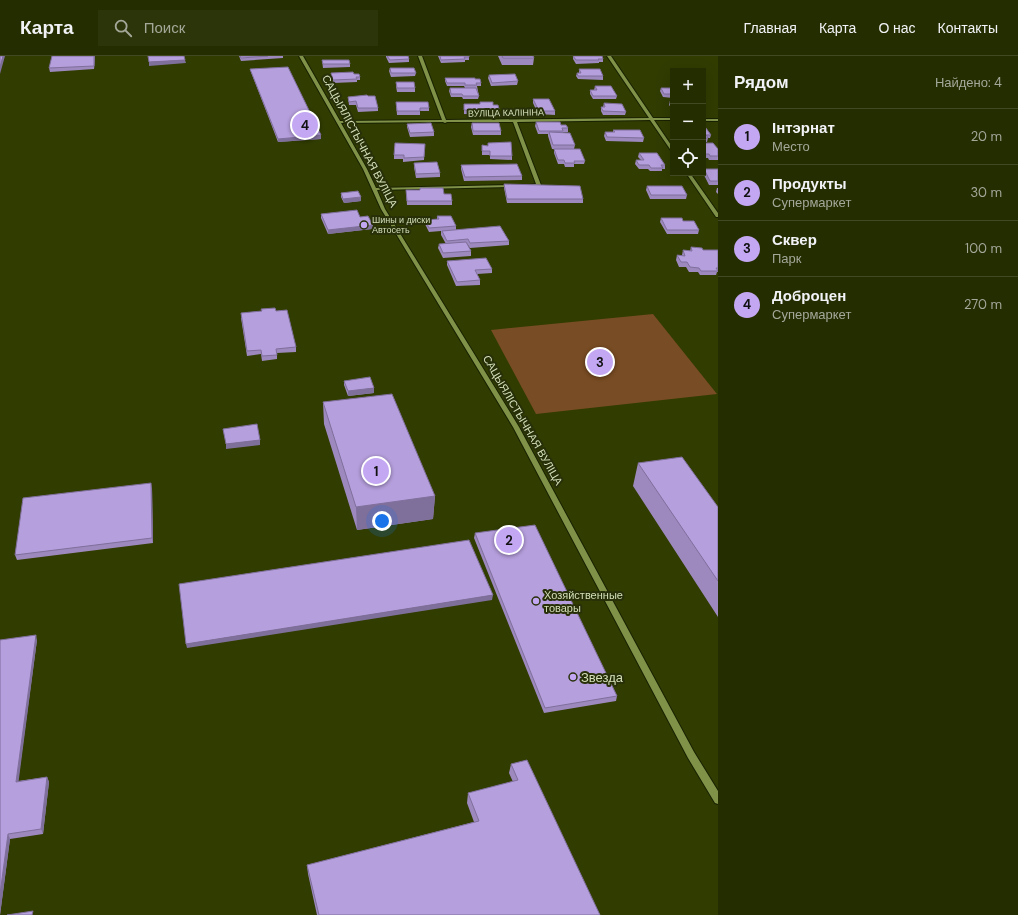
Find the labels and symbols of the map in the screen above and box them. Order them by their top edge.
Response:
street label: САЦЫЯЛІСТЫЧНАЯ ВУЛІЦА [319,72,401,210]
street label: ВУЛІЦА КАЛІНІНА [468,106,544,120]
pin: 4 [292,110,318,140]
place label: Шины и диски Автосеть [372,214,430,236]
marker: Шины и диски Автосеть [359,220,369,230]
pin: 3 [587,347,613,377]
street label: САЦЫЯЛІСТЫЧНАЯ ВУЛІЦА [480,352,566,488]
pin: 1 [363,456,389,486]
your location [372,511,392,531]
pin: 2 [496,525,522,555]
place label: Хозяйственные товары [544,588,623,615]
marker: Хозяйственные товары [531,596,541,606]
place label: Звезда [581,669,624,686]
marker: Звезда [568,672,578,682]

